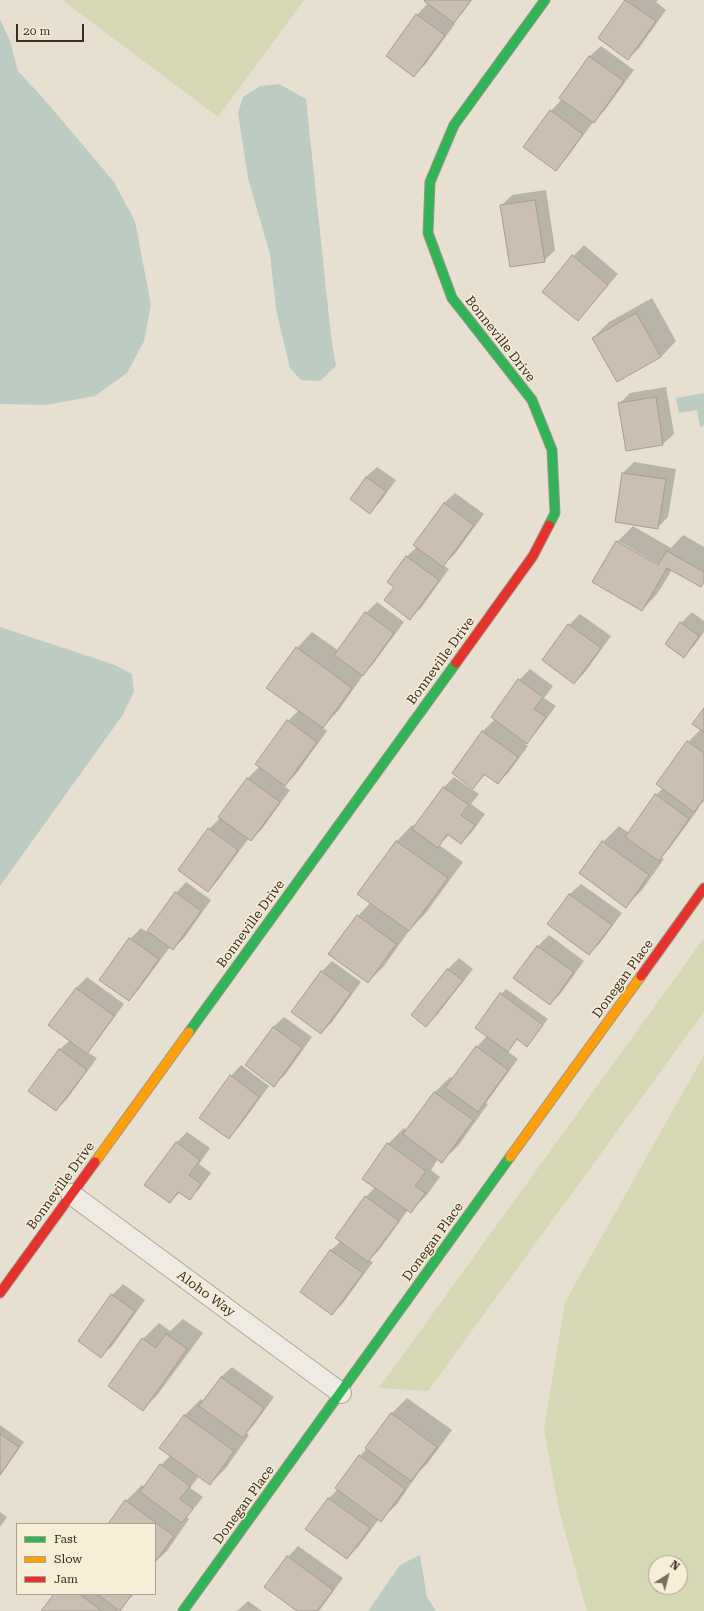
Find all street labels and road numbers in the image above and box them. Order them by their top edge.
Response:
street label: Bonneville Drive [462,293,538,385]
street label: Bonneville Drive [404,614,478,708]
street label: Bonneville Drive [214,877,288,971]
street label: Donegan Place [589,937,657,1021]
street label: Bonneville Drive [24,1139,98,1233]
street label: Donegan Place [399,1200,467,1284]
street label: Aloho Way [174,1268,238,1320]
street label: Donegan Place [210,1463,278,1547]

